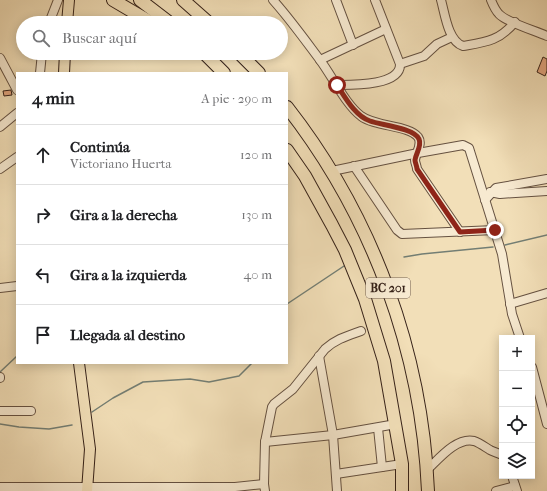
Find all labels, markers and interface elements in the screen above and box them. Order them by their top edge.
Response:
search box [16,16,288,60]
icon: search [30,27,52,49]
text: Buscar aquí [62,29,137,47]
route start [328,76,346,94]
text: 4 min [32,88,75,108]
text: A pie · 290 m [201,91,272,106]
text: Continúa [70,138,130,156]
icon: ahead [32,144,54,166]
text: 120 m [240,147,272,162]
text: Victoriano Huerta [70,156,171,171]
icon: right [32,204,54,226]
text: Gira a la derecha [70,206,177,224]
text: 130 m [241,207,272,222]
route end [486,221,504,239]
icon: left [32,264,54,286]
text: Gira a la izquierda [70,266,186,284]
text: 40 m [244,267,272,282]
road number: BC 201 [366,278,410,298]
icon: arrive [32,324,54,346]
text: Llegada al destino [70,326,185,344]
map controls [499,335,535,479]
button: + [499,335,535,371]
button: − [499,371,535,407]
button: locate [499,407,535,443]
button: layers [499,443,535,479]

